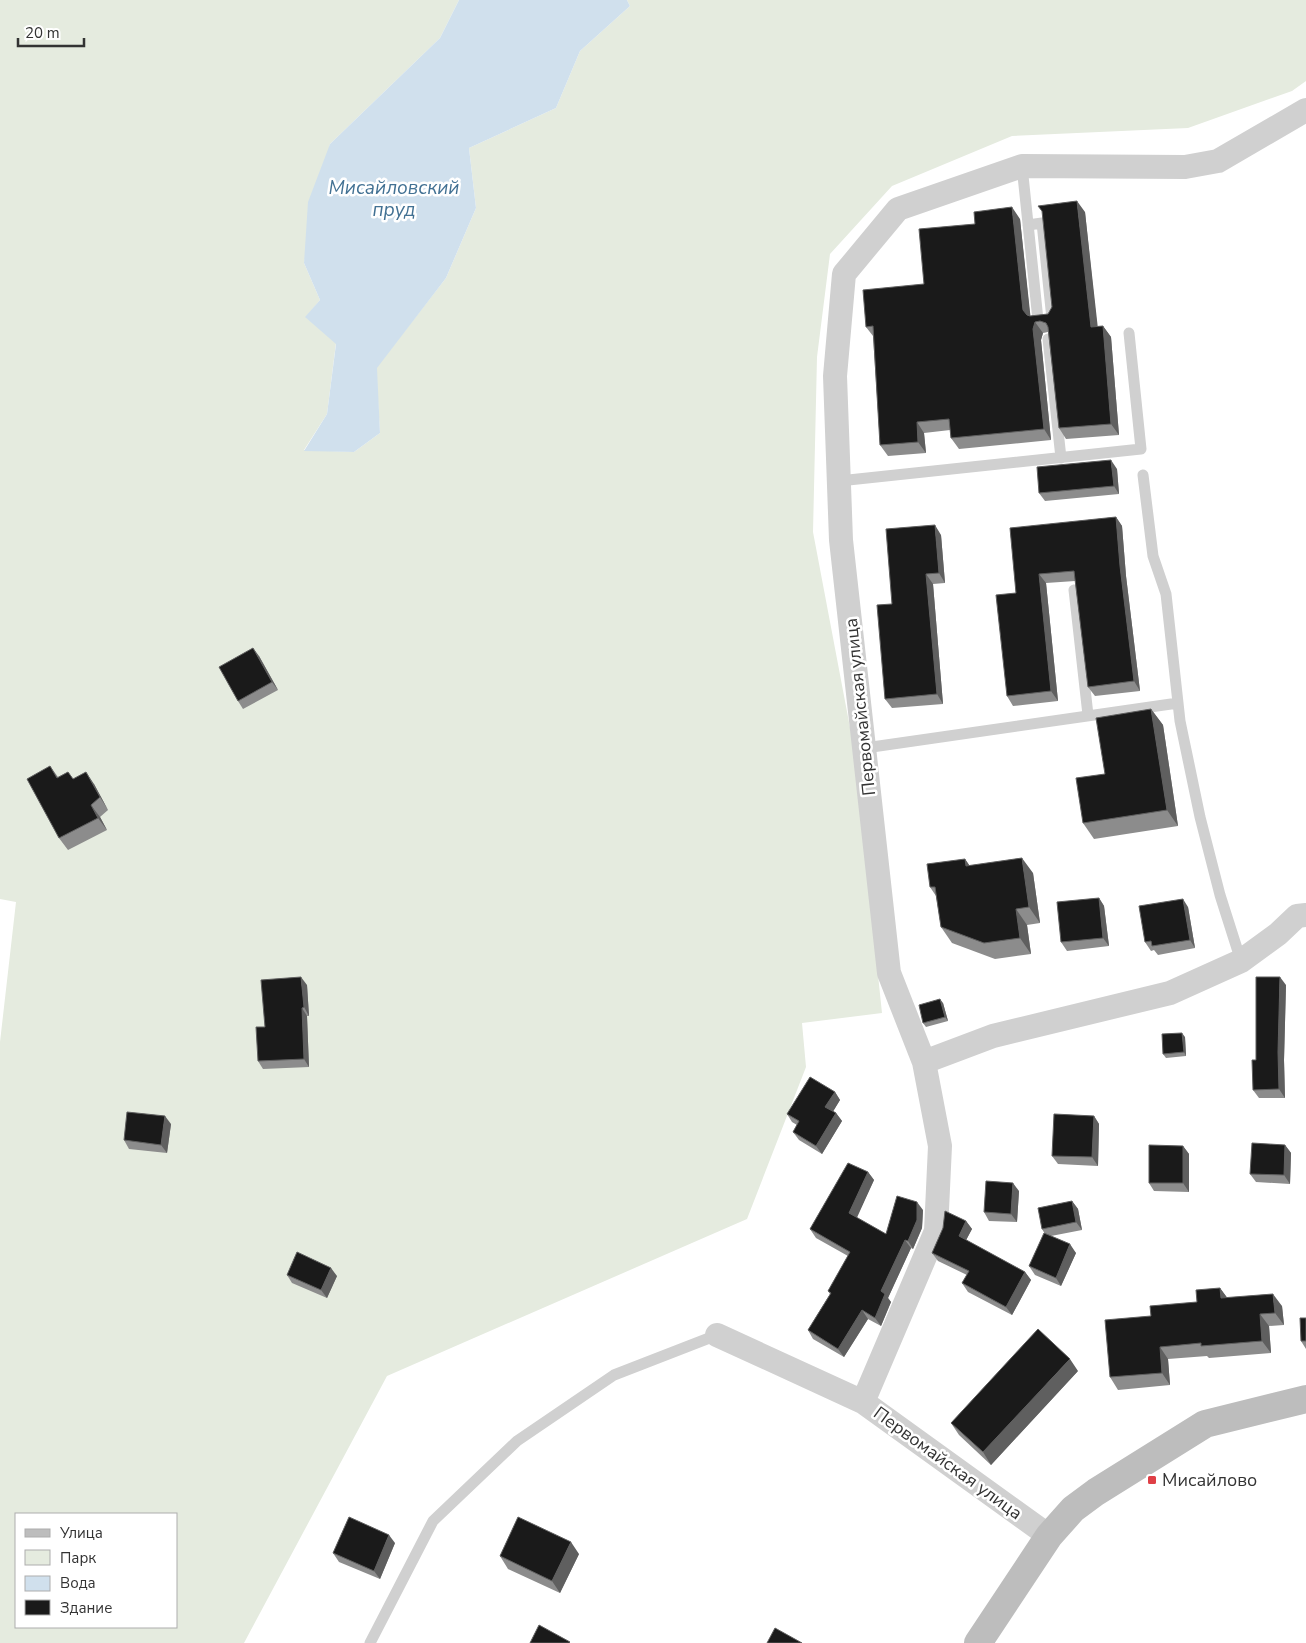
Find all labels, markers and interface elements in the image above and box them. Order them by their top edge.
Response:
scale bar [18,15,84,47]
text: 20 m [25,23,60,43]
water label: Мисайловский пруд [329,175,459,223]
street label: Первомайская улица [839,617,881,797]
street label: Первомайская улица [869,1401,1027,1525]
place label: Мисайлово [1162,1468,1257,1492]
marker: Мисайлово [1146,1474,1158,1486]
legend [15,1513,178,1628]
text: Улица [59,1523,103,1543]
text: Парк [60,1548,96,1568]
text: Вода [60,1573,96,1593]
text: Здание [60,1598,112,1618]

